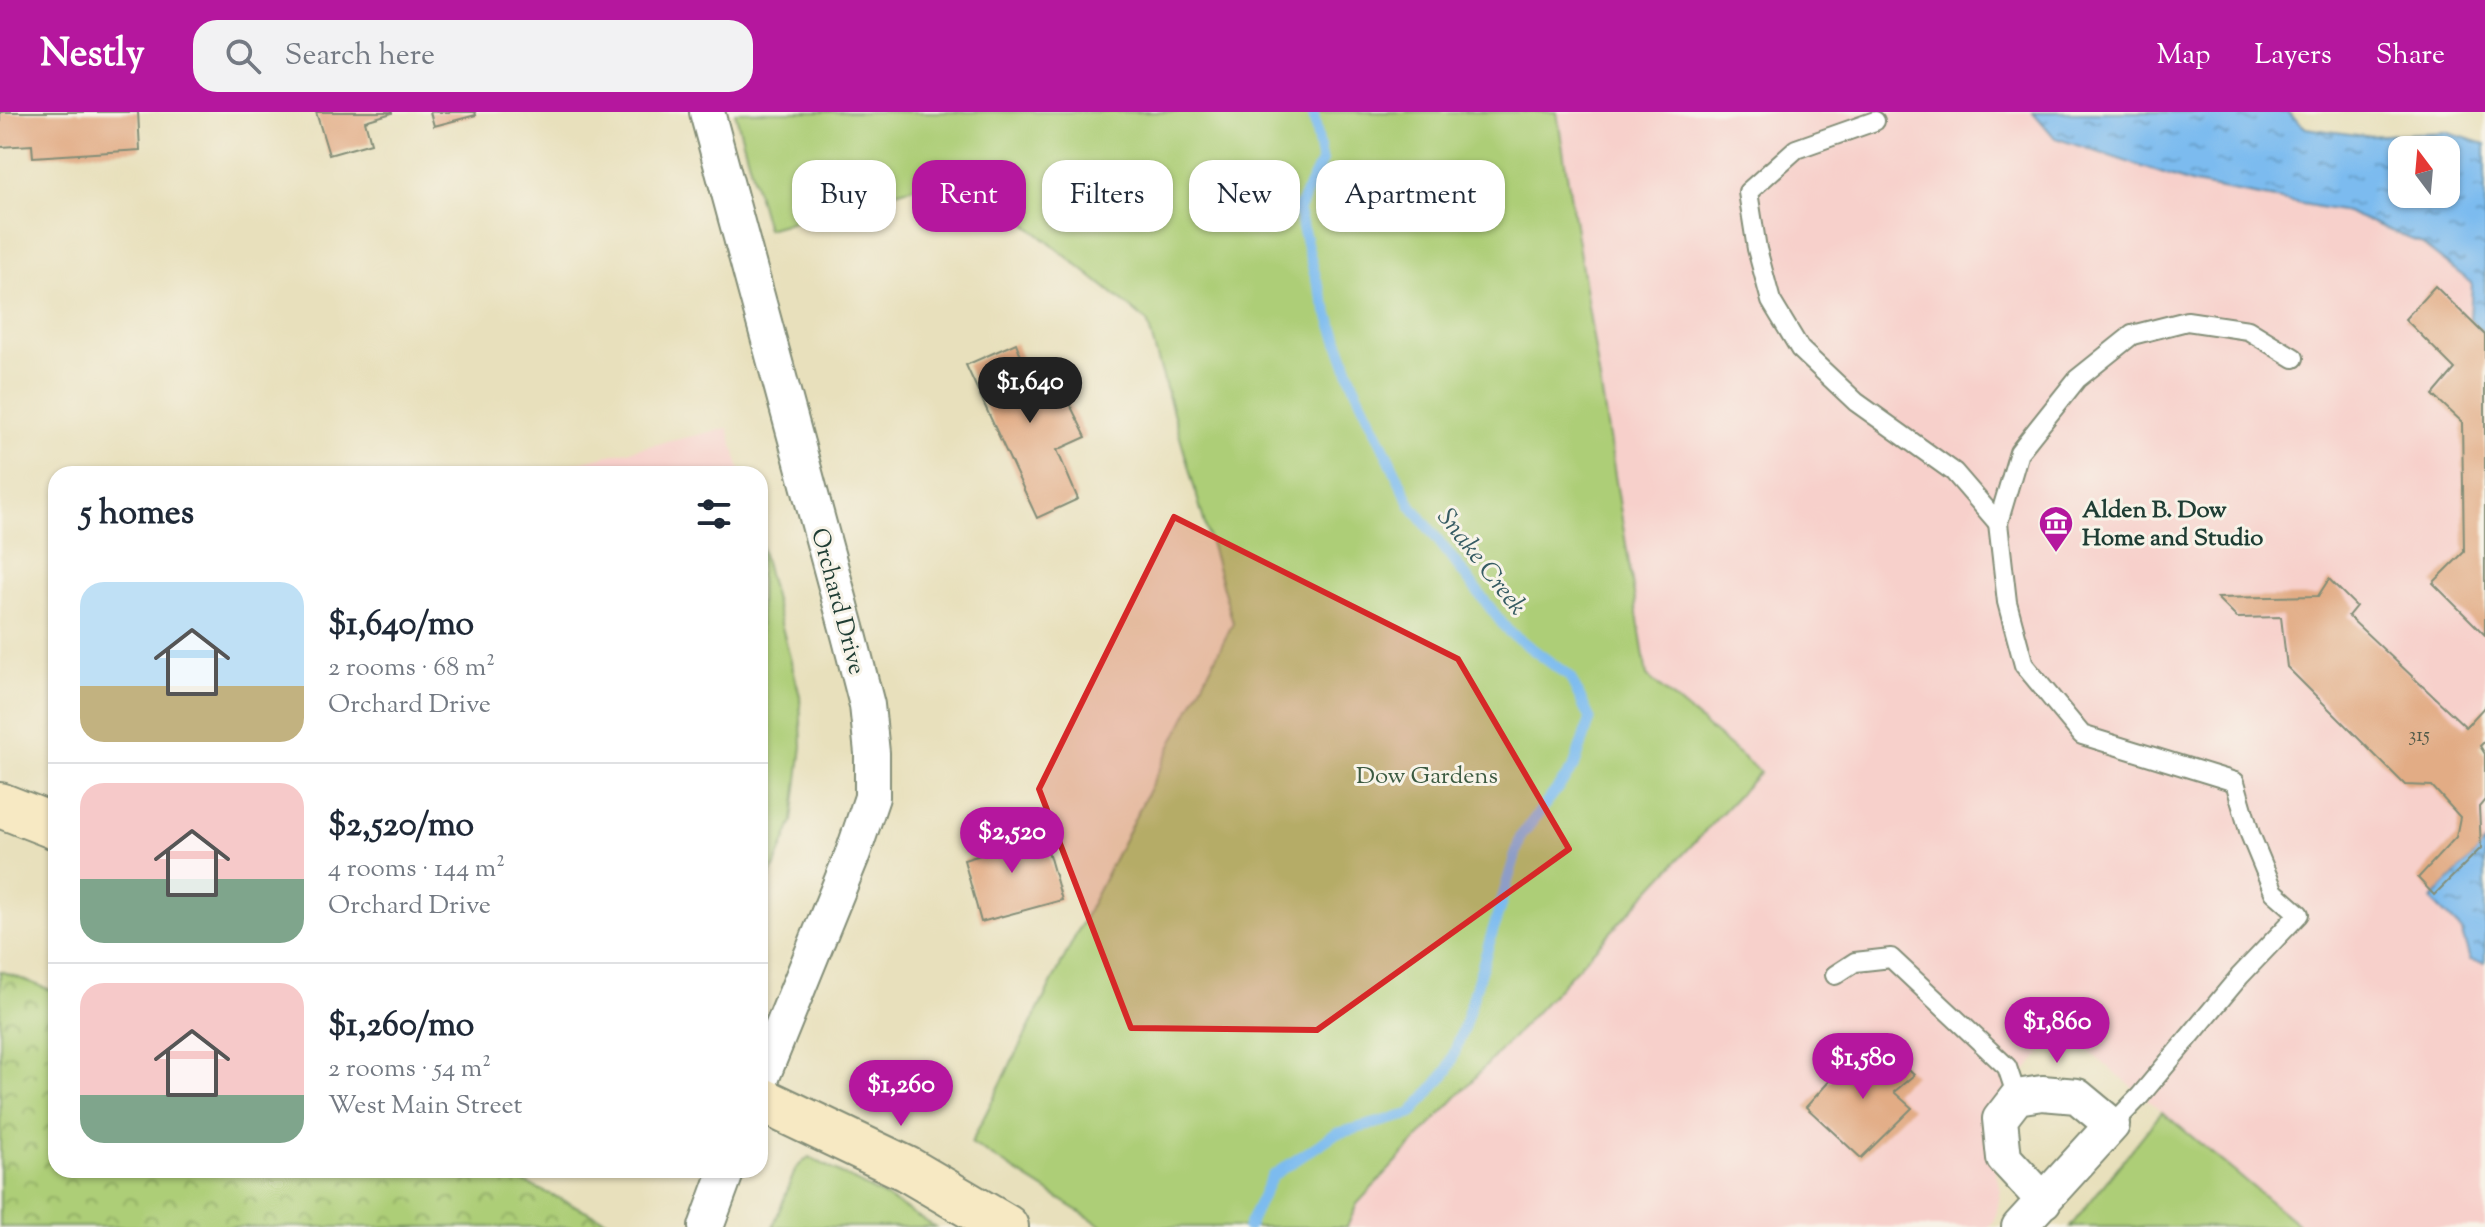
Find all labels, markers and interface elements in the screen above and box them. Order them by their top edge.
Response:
search box [193,20,753,92]
text: Nestly [40,29,145,83]
icon: search [221,34,265,78]
text: Search here [285,35,435,78]
text: Map [2157,36,2210,76]
text: Layers [2254,36,2332,76]
text: Share [2376,36,2445,76]
north arrow [2388,136,2460,208]
map controls [2388,136,2460,208]
chip: Buy [792,160,896,232]
chip: Rent [912,160,1026,232]
chip: Filters [1042,160,1173,232]
chip: New [1189,160,1300,232]
chip: Apartment [1316,160,1505,232]
pin: $1,640 [965,357,1095,425]
text: $1,640 [996,364,1064,401]
text: 5 homes [80,490,194,539]
icon: filters [692,492,736,536]
place label: Alden B. Dow Home and Studio [2082,494,2263,556]
water label: Snake Creek [1427,501,1535,624]
museum icon: Alden B. Dow Home and Studio [2037,504,2075,554]
street label: Orchard Drive [801,524,873,679]
text: $1,640/mo [328,601,474,650]
icon: home [144,614,240,710]
text: 2 rooms · 68 m² [328,650,495,687]
text: Orchard Drive [328,687,491,724]
house number: 315 [2408,722,2430,751]
park label: Dow Gardens [1356,760,1498,794]
text: $2,520/mo [328,802,474,851]
pin: $2,520 [947,807,1077,875]
text: $2,520 [978,814,1046,851]
icon: home [144,815,240,911]
text: 4 rooms · 144 m² [328,851,505,888]
text: Orchard Drive [328,888,491,925]
pin: $1,860 [1992,997,2122,1065]
text: $1,260/mo [328,1002,474,1051]
text: $1,860 [2023,1004,2091,1041]
icon: home [144,1015,240,1111]
pin: $1,580 [1798,1033,1928,1101]
text: $1,580 [1830,1040,1896,1077]
text: 2 rooms · 54 m² [328,1051,491,1088]
pin: $1,260 [836,1060,966,1128]
text: $1,260 [867,1067,935,1104]
text: West Main Street [328,1088,522,1125]

